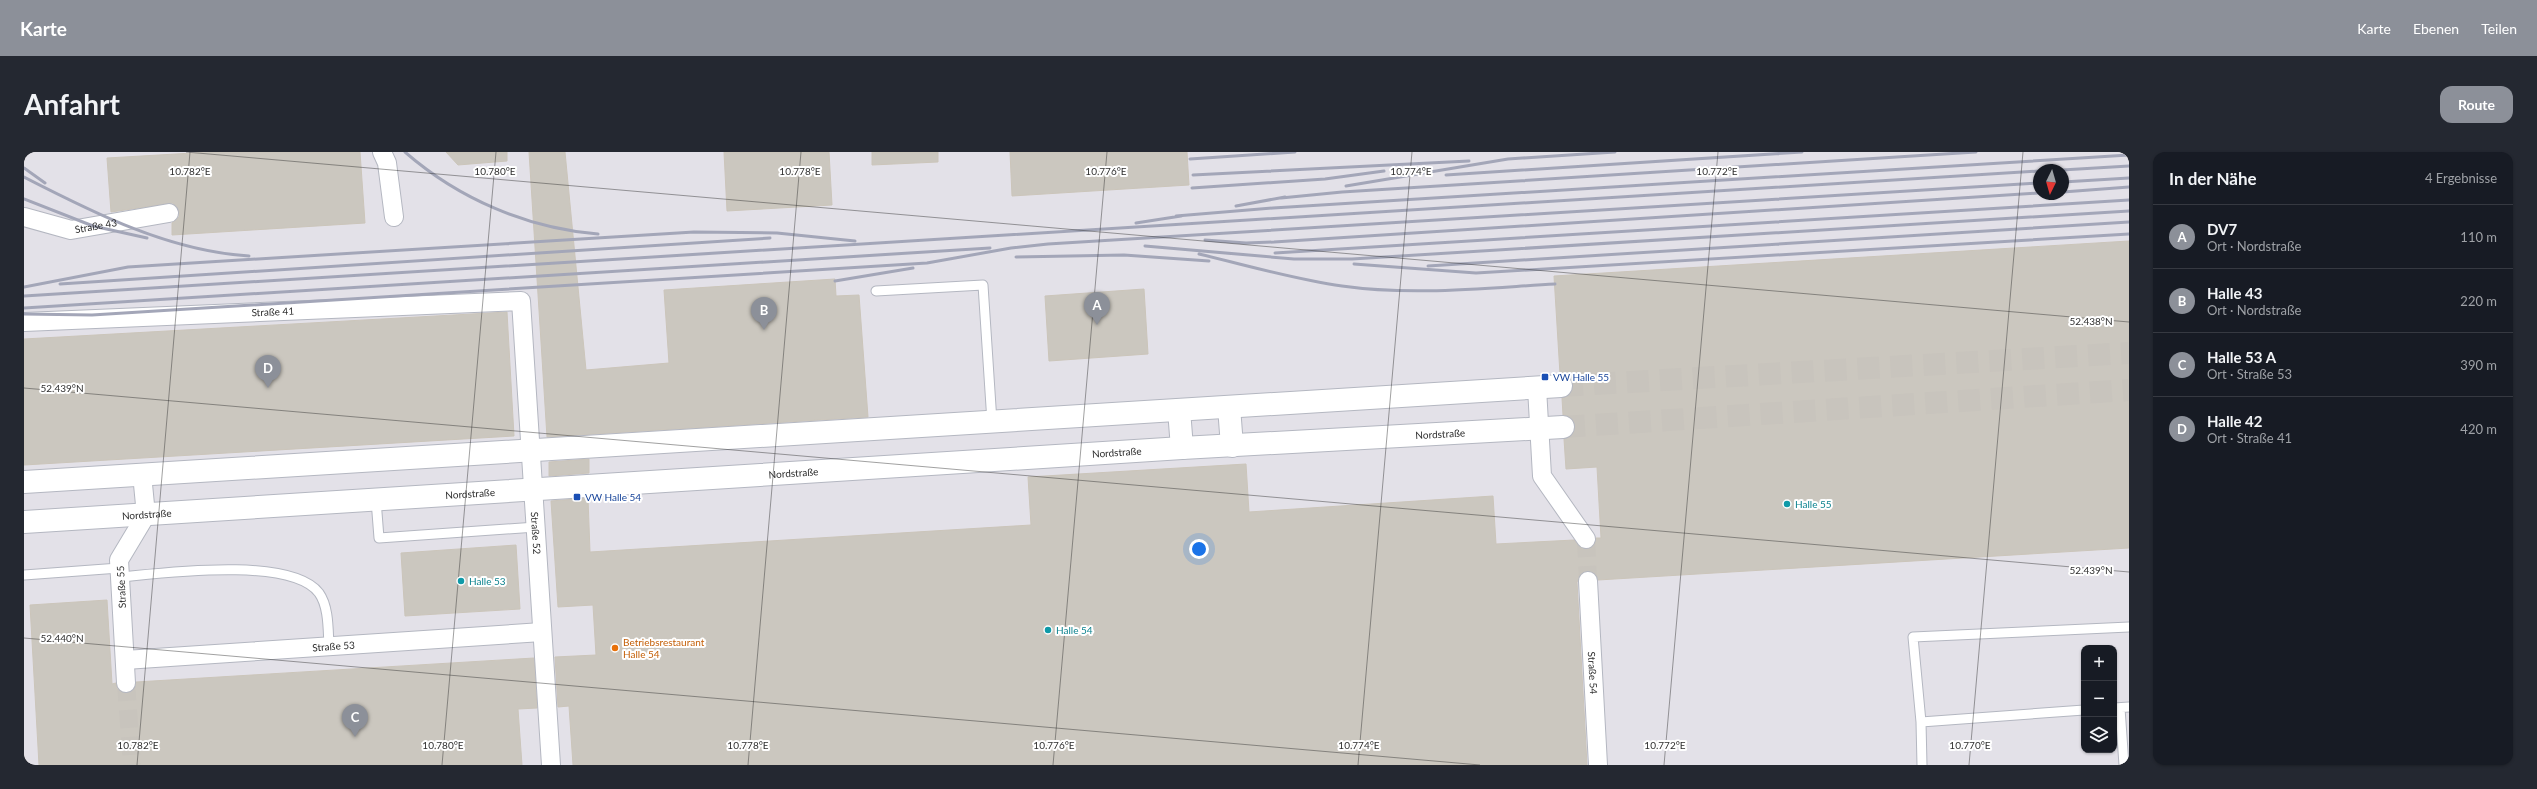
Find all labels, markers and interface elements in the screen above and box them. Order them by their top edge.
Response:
text: Karte [20,17,67,40]
text: Karte [2357,20,2391,37]
text: Ebenen [2413,20,2459,37]
text: Teilen [2481,20,2517,37]
button: Route [2440,86,2513,123]
text: Anfahrt [24,87,120,121]
north arrow [2033,164,2069,200]
text: 10.782°E [169,165,211,177]
text: 10.780°E [474,165,516,177]
text: 10.778°E [779,165,821,177]
text: 10.776°E [1085,165,1127,177]
text: 10.774°E [1390,165,1432,177]
text: 10.772°E [1696,165,1738,177]
text: In der Nähe [2169,168,2257,189]
text: 4 Ergebnisse [2425,170,2497,186]
street label: Straße 43 [74,216,118,235]
text: DV7 [2207,220,2237,238]
text: A [2177,229,2187,245]
text: 110 m [2460,229,2497,245]
text: Ort · Nordstraße [2207,238,2301,254]
text: Halle 43 [2207,284,2263,302]
pin: A [1084,292,1110,325]
text: B [2178,293,2186,309]
text: 220 m [2460,293,2497,309]
pin: B [751,297,777,330]
text: Ort · Nordstraße [2207,302,2301,318]
street label: Straße 41 [251,305,295,318]
text: 52.438°N [2069,315,2113,327]
text: Halle 53 A [2207,348,2276,366]
pin: D [255,355,281,388]
text: C [2178,357,2186,373]
text: 390 m [2460,357,2497,373]
text: Ort · Straße 53 [2207,366,2292,382]
place label: VW Halle 55 [1553,371,1609,383]
marker: VW Halle 55 [1540,372,1550,382]
text: 52.439°N [40,382,84,394]
text: Halle 42 [2207,412,2263,430]
text: D [2177,421,2187,437]
text: 420 m [2460,421,2497,437]
street label: Nordstraße [1415,426,1465,441]
text: Ort · Straße 41 [2207,430,2292,446]
street label: Nordstraße [1092,445,1142,460]
street label: Nordstraße [768,465,819,480]
street label: Nordstraße [445,486,495,501]
place label: VW Halle 54 [585,491,641,503]
marker: VW Halle 54 [572,492,582,502]
place label: Halle 55 [1795,498,1832,510]
marker: Halle 55 [1782,499,1792,509]
street label: Nordstraße [122,507,172,522]
street label: Straße 52 [529,511,543,555]
your location [1189,539,1209,559]
text: 52.439°N [2069,564,2113,576]
street label: Straße 55 [114,565,128,609]
place label: Halle 53 [469,575,506,587]
marker: Halle 53 [456,576,466,586]
place label: Halle 54 [1056,624,1093,636]
marker: Halle 54 [1043,625,1053,635]
text: 52.440°N [40,632,84,644]
place label: Betriebsrestaurant Halle 54 [623,636,705,660]
street label: Straße 53 [312,639,355,653]
marker: Betriebsrestaurant Halle 54 [610,643,620,653]
map controls [2081,645,2117,753]
button: + [2081,645,2117,681]
street label: Straße 54 [1586,651,1600,695]
button: − [2081,681,2117,717]
pin: C [342,704,368,737]
button: layers [2081,717,2117,753]
text: 10.782°E [117,739,159,751]
text: 10.780°E [422,739,464,751]
text: 10.778°E [727,739,769,751]
text: 10.776°E [1033,739,1075,751]
text: 10.774°E [1338,739,1380,751]
text: 10.772°E [1644,739,1686,751]
text: 10.770°E [1949,739,1991,751]

